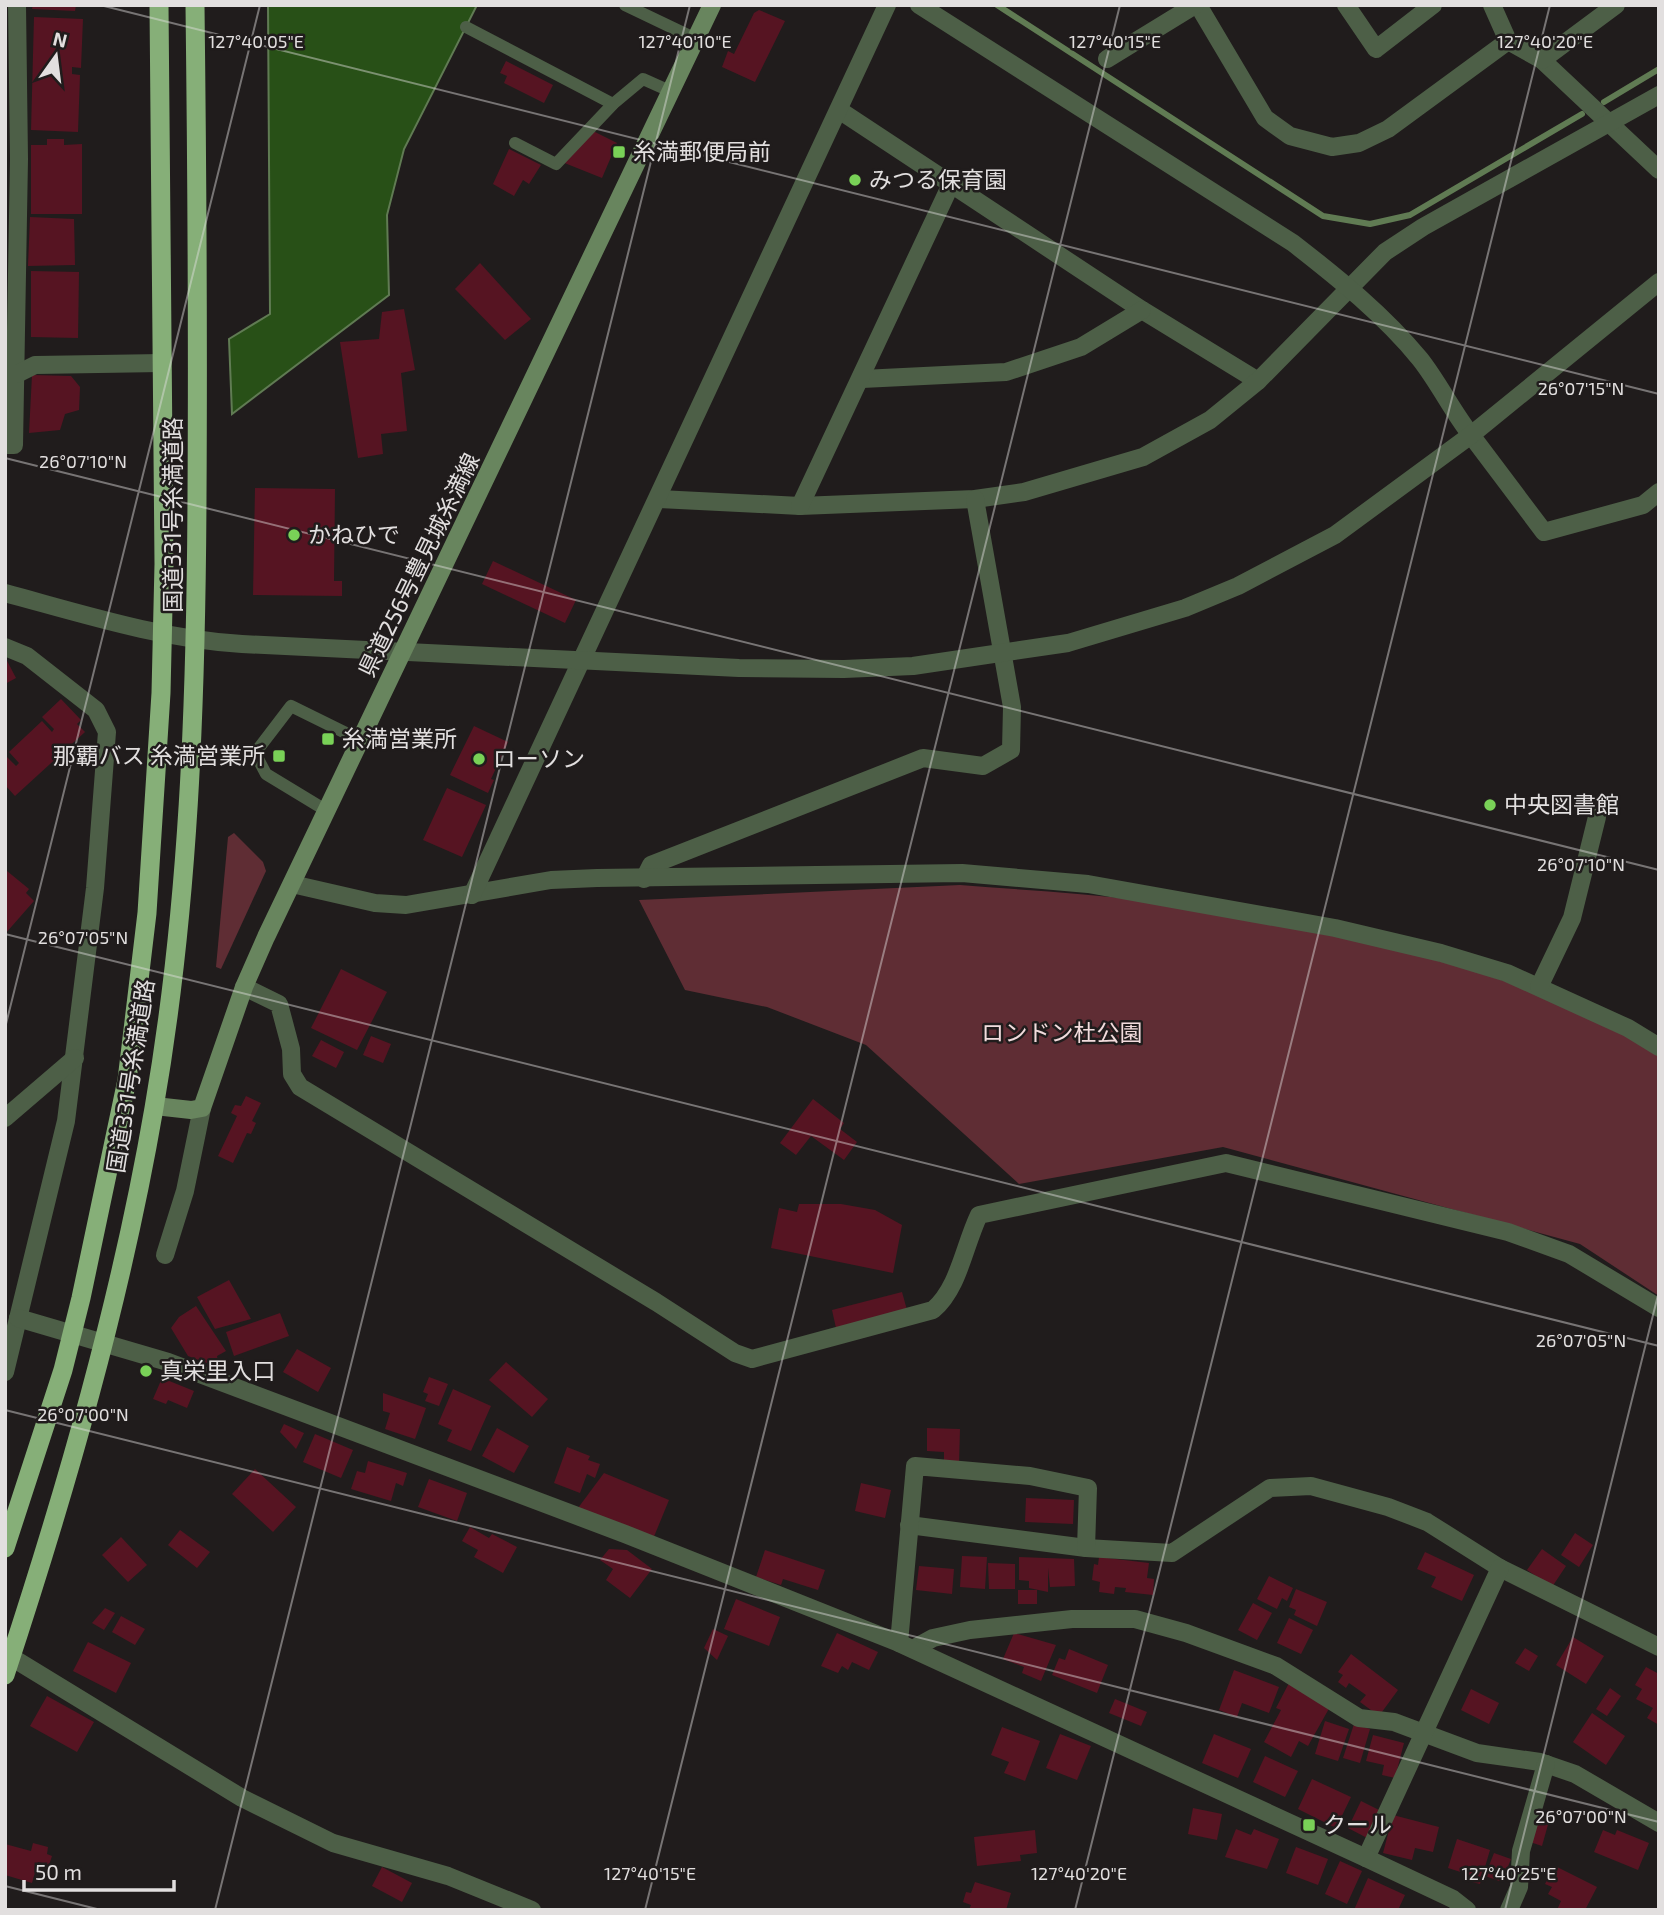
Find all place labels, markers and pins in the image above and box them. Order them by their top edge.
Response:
place label: 糸満郵便局前 [633,137,771,165]
marker: 糸満郵便局前 [611,144,627,160]
place label: みつる保育園 [869,165,1007,193]
marker: みつる保育園 [847,172,863,188]
place label: かねひで [308,520,400,548]
marker: かねひで [286,527,302,543]
place label: 糸満営業所 [342,724,457,752]
marker: 糸満営業所 [320,731,336,747]
place label: 那覇バス 糸満営業所 [53,741,265,769]
place label: ローソン [493,744,585,772]
marker: 那覇バス 糸満営業所 [271,748,287,764]
marker: ローソン [471,751,487,767]
place label: 中央図書館 [1504,790,1619,818]
marker: 中央図書館 [1482,797,1498,813]
place label: 真栄里入口 [160,1356,275,1384]
marker: 真栄里入口 [138,1363,154,1379]
place label: クール [1323,1810,1392,1838]
marker: クール [1301,1817,1317,1833]

